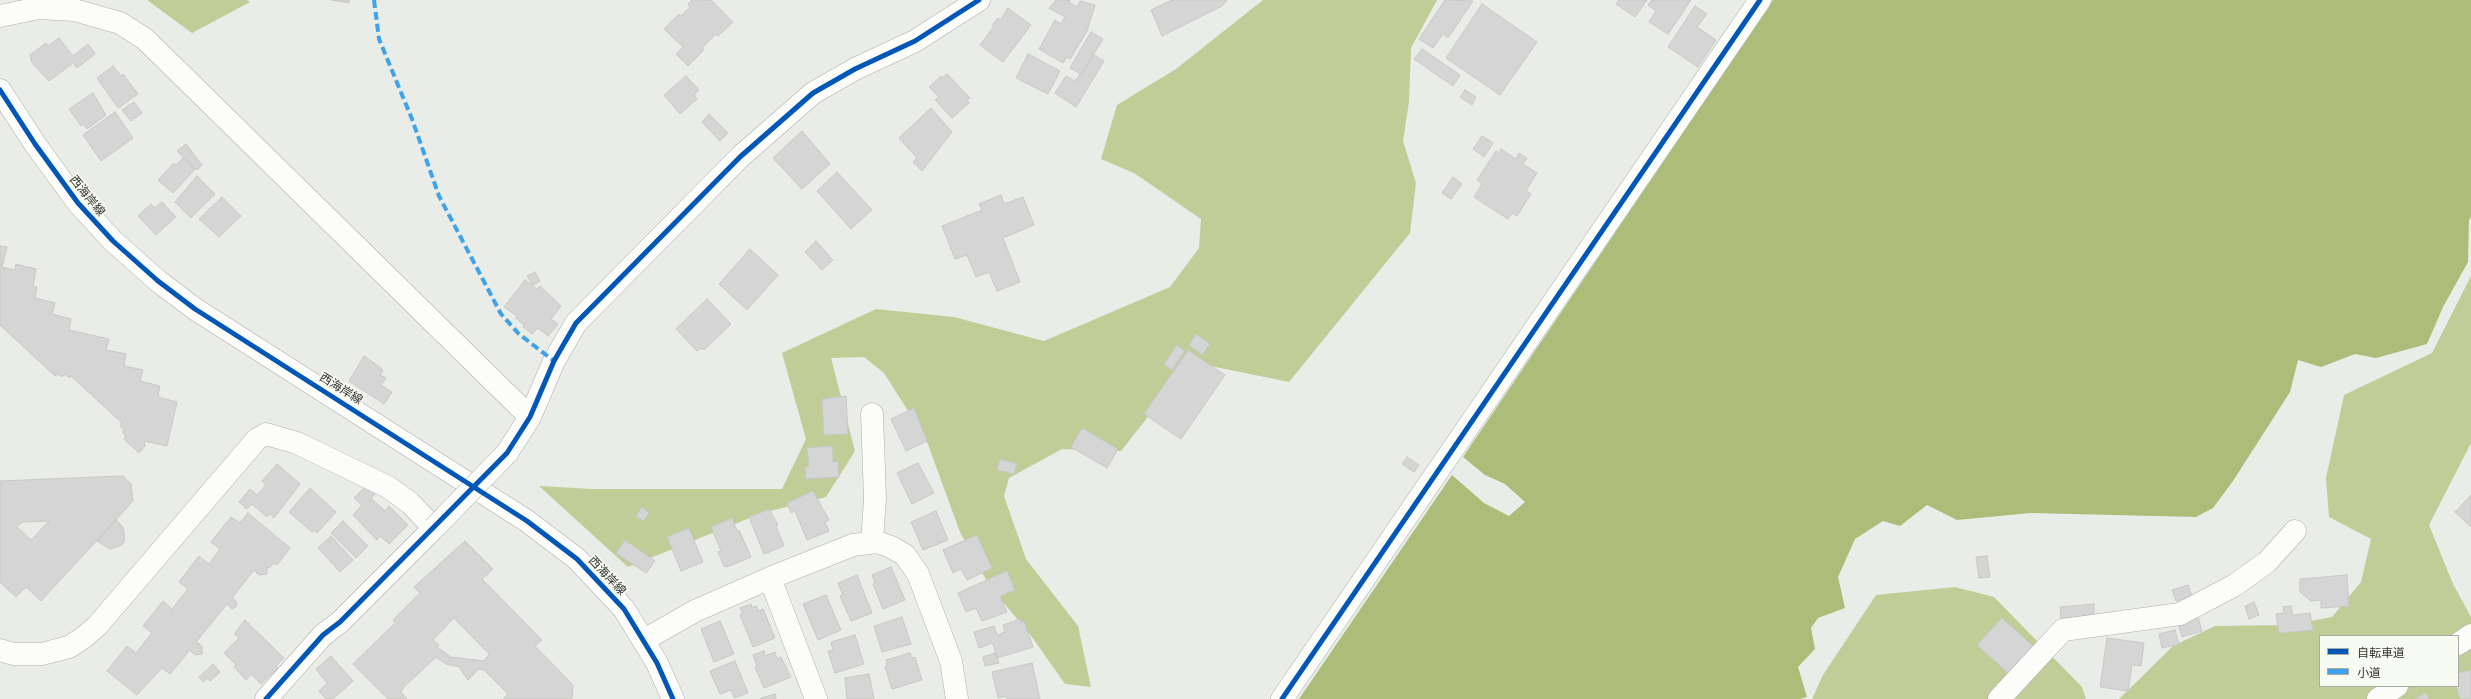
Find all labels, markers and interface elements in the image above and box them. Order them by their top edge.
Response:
street label: 西海岸線 [66,173,108,219]
street label: 西海岸線 [317,370,365,408]
street label: 西海岸線 [585,554,629,598]
legend [2319,635,2459,687]
text: 自転車道 [2357,645,2405,660]
text: 小道 [2357,665,2381,680]

